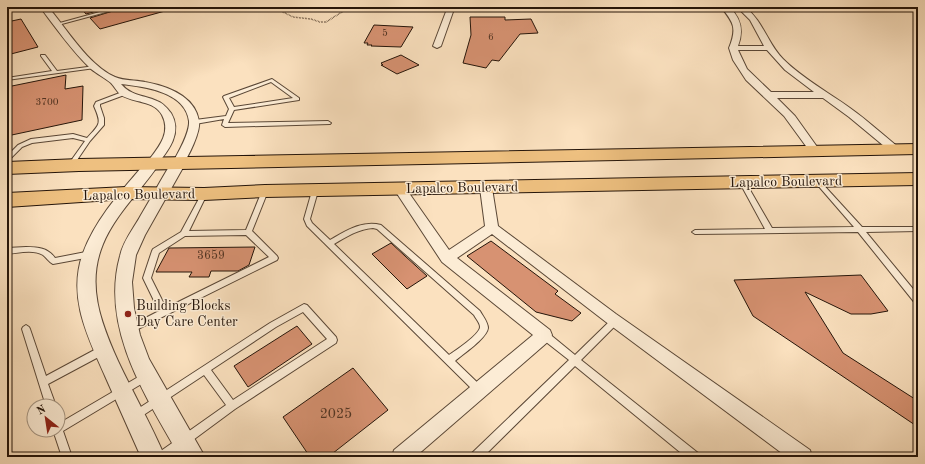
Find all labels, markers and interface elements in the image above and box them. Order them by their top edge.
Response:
house number: 5 [382,28,388,38]
house number: 6 [488,32,494,42]
house number: 3700 [35,97,59,107]
street label: Lapalco Boulevard [730,174,842,190]
street label: Lapalco Boulevard [406,180,518,196]
street label: Lapalco Boulevard [83,187,195,203]
house number: 3659 [197,249,225,262]
place label: Building Blocks Day Care Center [136,299,238,329]
marker: Building Blocks Day Care Center [123,309,133,319]
north arrow [26,398,66,438]
text: N [35,403,49,418]
house number: 2025 [320,407,352,421]

